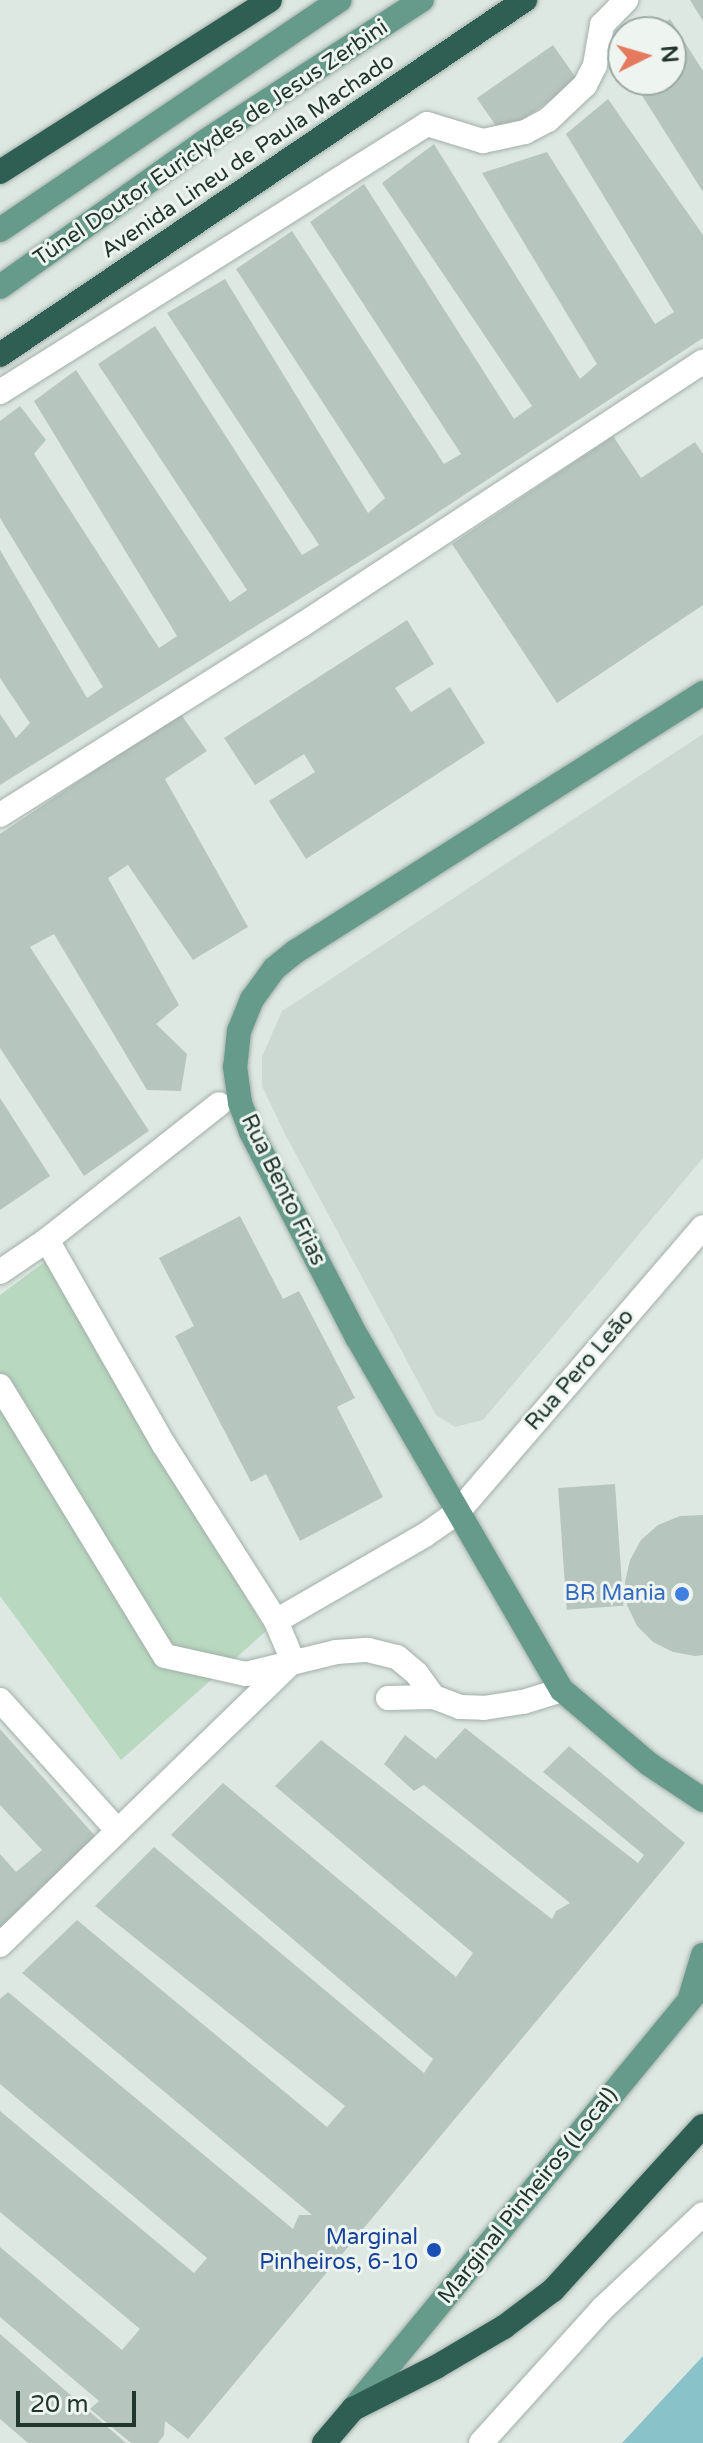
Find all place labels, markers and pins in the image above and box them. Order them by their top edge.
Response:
place label: BR Mania [565,1581,666,1607]
marker: BR Mania [673,1585,691,1603]
place label: Marginal Pinheiros, 6-10 [259,2224,418,2276]
marker: Marginal Pinheiros, 6-10 [425,2241,443,2259]

